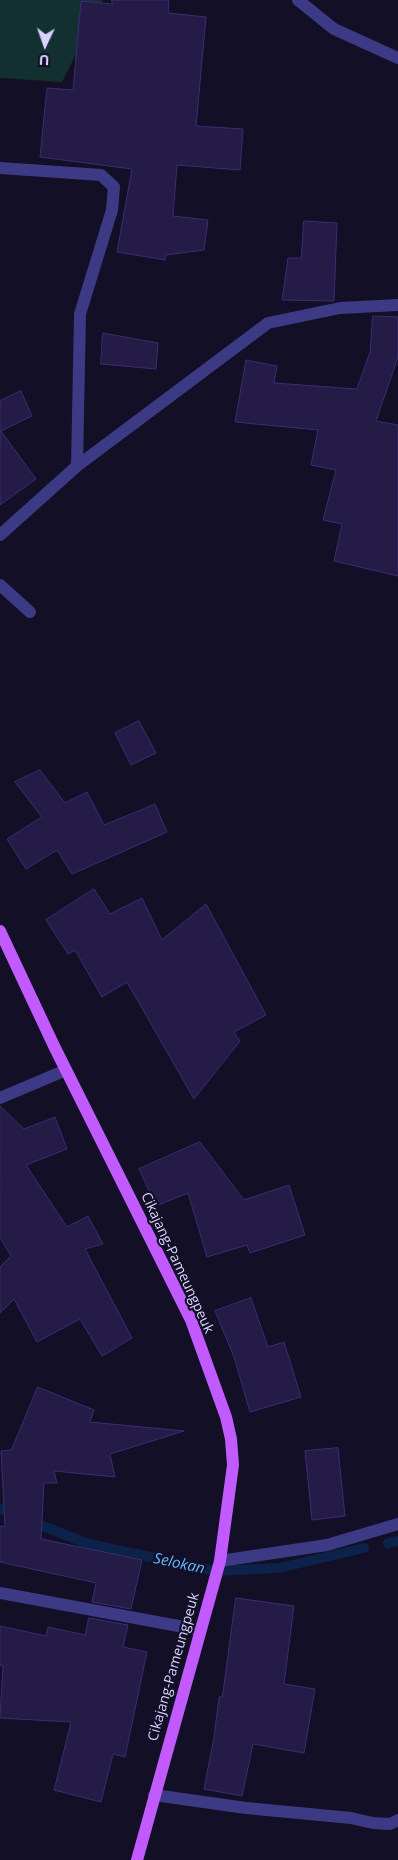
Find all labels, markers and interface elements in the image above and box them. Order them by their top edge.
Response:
north arrow [20,20,70,70]
text: U [38,51,50,70]
street label: Cikajang-Pameungpeuk [137,1190,217,1336]
water label: Selokan [152,1550,206,1578]
street label: Cikajang-Pameungpeuk [145,1591,203,1743]

